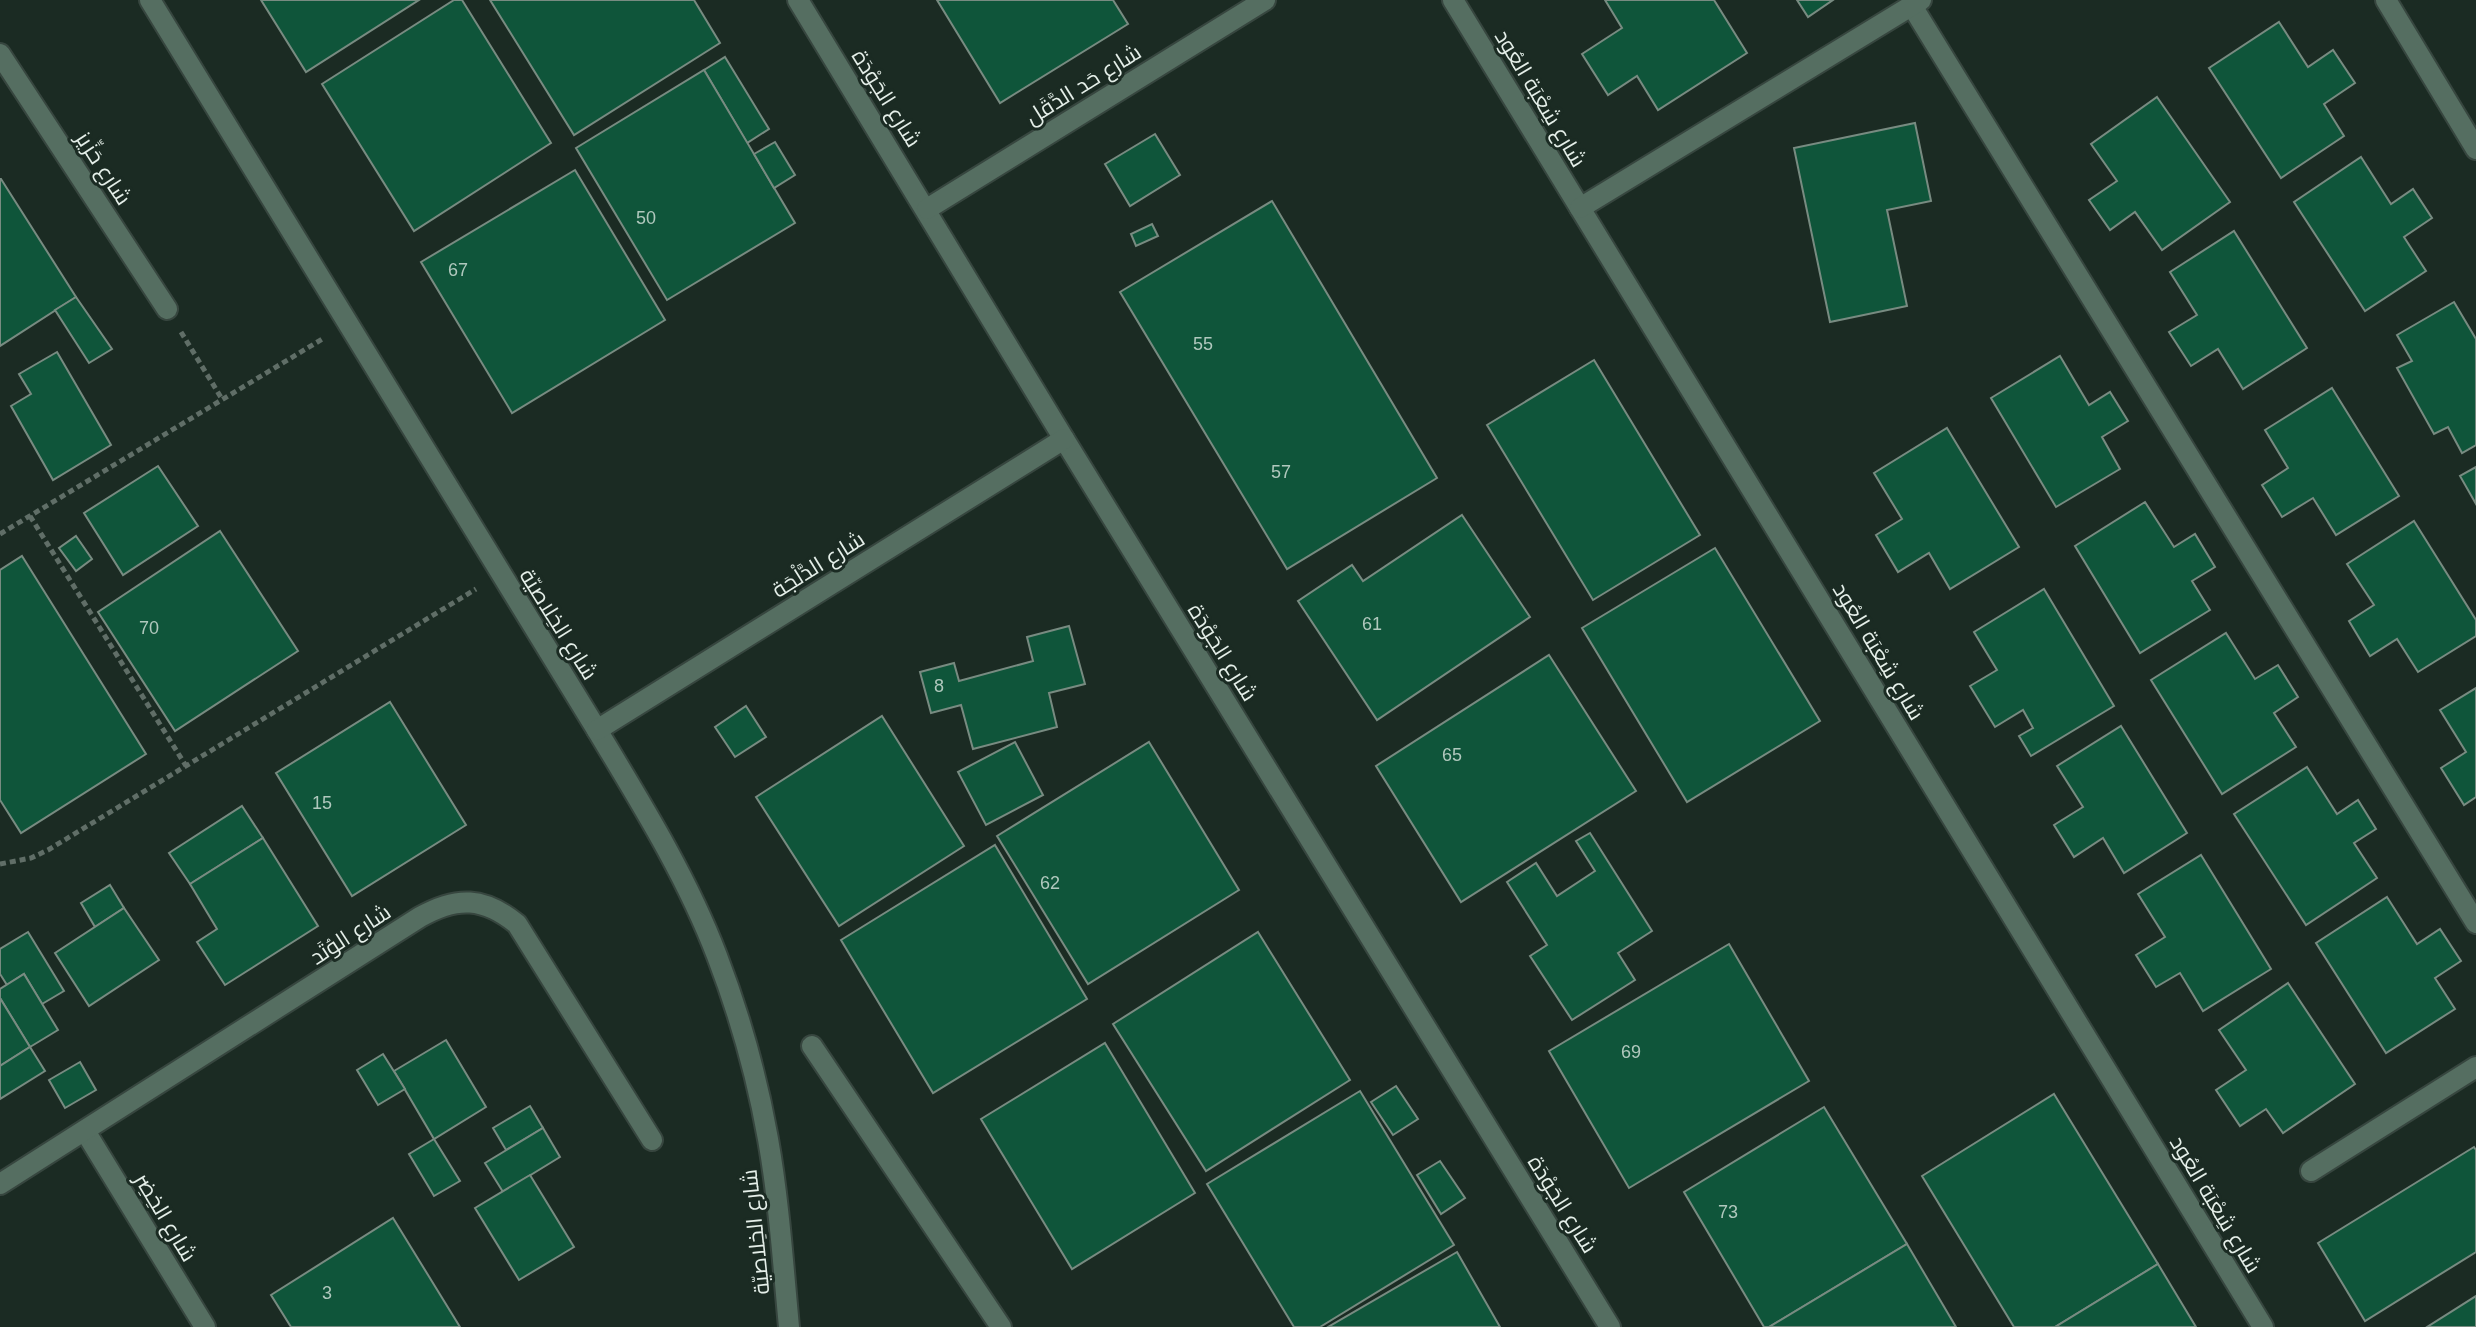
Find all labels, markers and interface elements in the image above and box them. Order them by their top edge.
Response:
street label: شارع شِعْبَة العُود [1488,25,1591,172]
street label: شارع حَد الدَّقَل [1021,39,1147,132]
street label: شارع الجَوْدَة [845,45,926,153]
street label: شارع حَزِّيز [68,124,138,210]
house number: 50 [636,208,656,228]
house number: 67 [448,260,468,280]
house number: 55 [1193,334,1213,354]
house number: 57 [1271,462,1291,482]
street label: شارع الدَّلْجَة [766,525,870,604]
street label: شارع الخِلاصيّة [513,564,603,685]
street label: شارع شِعْبَة العُود [1826,578,1929,725]
street label: شارع الجَوْدَة [1181,599,1262,707]
house number: 61 [1362,614,1382,634]
house number: 70 [139,618,159,638]
house number: 8 [934,676,944,696]
house number: 65 [1442,745,1462,765]
house number: 15 [312,793,332,813]
house number: 62 [1040,873,1060,893]
street label: شارع الوُتَد [305,899,396,971]
house number: 69 [1621,1042,1641,1062]
street label: شارع شِعْبَة العُود [2163,1131,2266,1278]
street label: شارع الجَوْدَة [1521,1151,1602,1259]
street label: شارع الخِضِر [127,1167,202,1267]
street label: شارع الخِلاصيّة [736,1168,777,1296]
house number: 73 [1718,1202,1738,1222]
house number: 3 [322,1283,332,1303]

